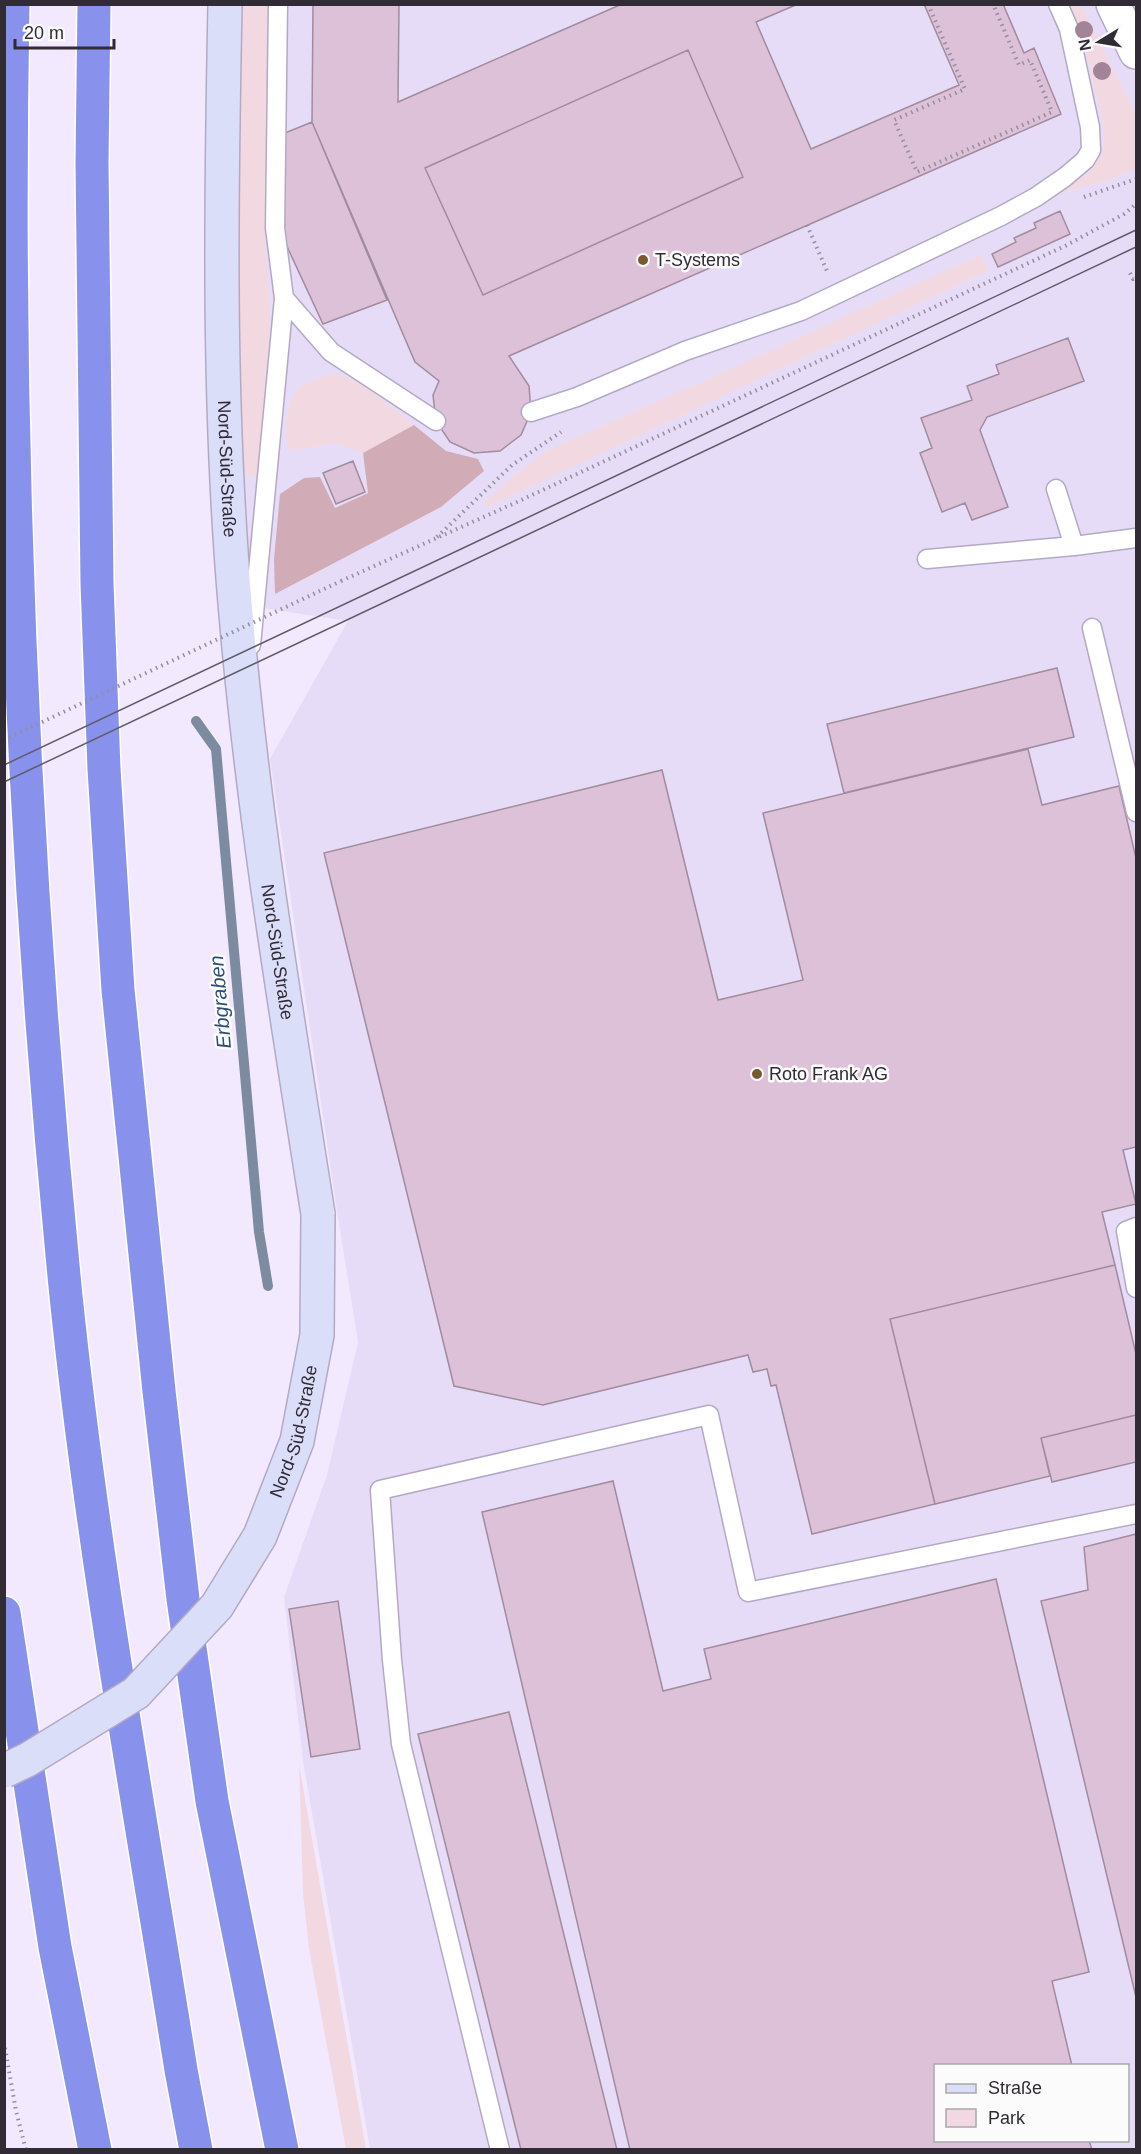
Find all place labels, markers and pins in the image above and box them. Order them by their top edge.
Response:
place label: T-Systems [655,250,740,270]
marker: T-Systems [636,253,650,267]
place label: Roto Frank AG [769,1064,888,1084]
marker: Roto Frank AG [750,1067,764,1081]

